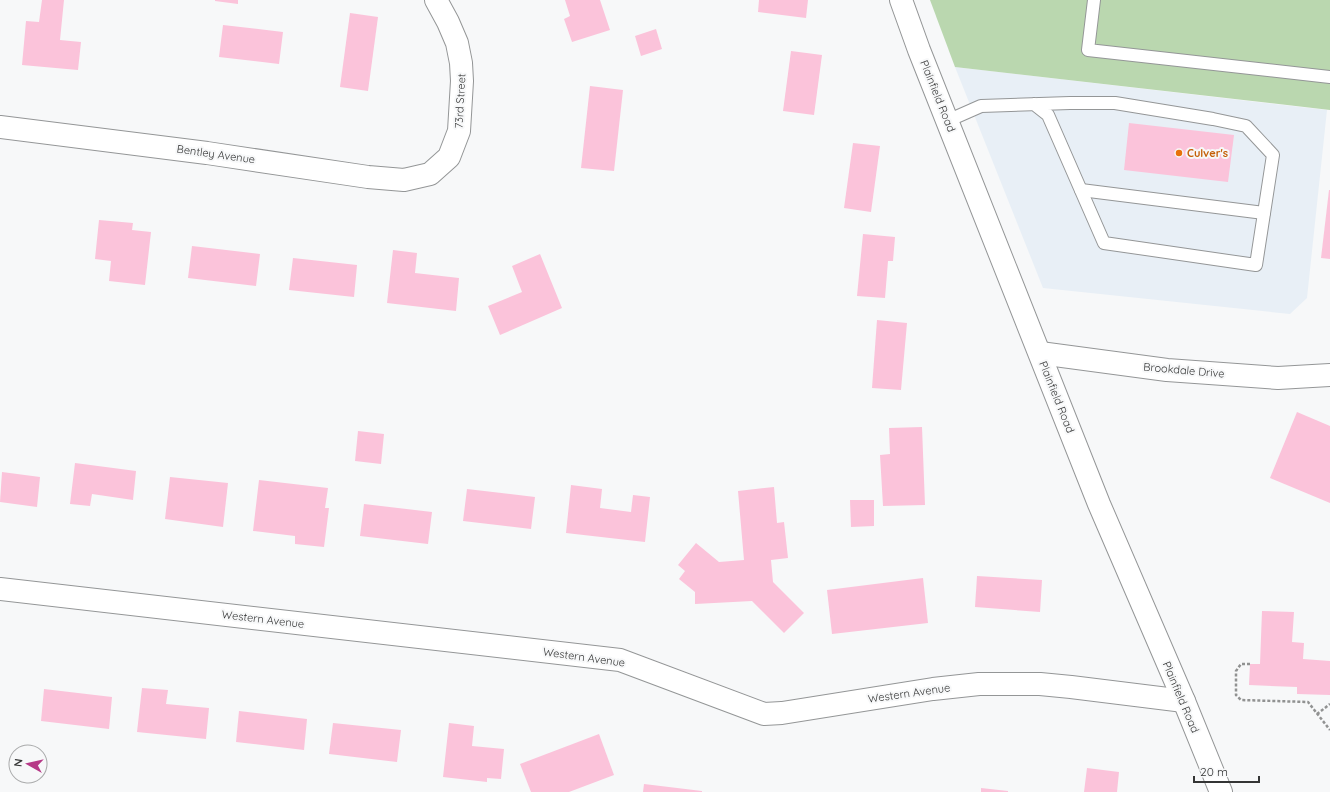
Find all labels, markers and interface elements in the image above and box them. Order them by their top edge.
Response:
street label: Plainfield Road [917,58,959,134]
street label: 73rd Street [452,73,468,129]
street label: Bentley Avenue [176,142,256,166]
place label: Culver's [1187,146,1228,160]
marker: Culver's [1174,148,1184,158]
street label: Plainfield Road [1036,359,1078,435]
street label: Brookdale Drive [1143,359,1225,381]
street label: Western Avenue [221,607,305,631]
street label: Western Avenue [542,644,626,670]
street label: Plainfield Road [1160,659,1202,735]
street label: Western Avenue [867,680,951,706]
north arrow [8,744,48,784]
text: N [11,758,26,768]
scale bar [1194,758,1259,784]
text: 20 m [1200,764,1228,779]

